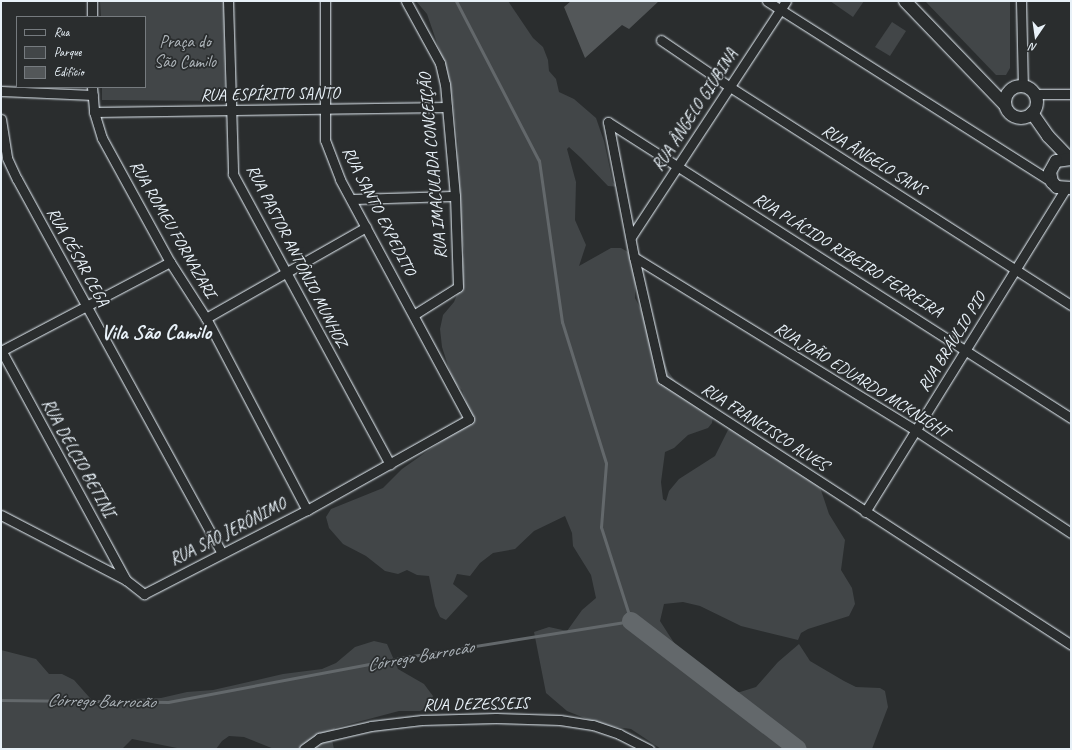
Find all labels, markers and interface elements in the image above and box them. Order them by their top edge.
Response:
legend [16,16,146,88]
north arrow [1016,16,1056,56]
text: Rua [54,24,69,40]
park label: Praça do São Camilo [154,32,216,72]
text: N [1028,40,1038,55]
text: Parque [54,44,82,60]
street label: RUA ÂNGELO GIUBINA [648,45,742,175]
text: Edifício [54,64,84,80]
street label: RUA IMACULADA CONCEIÇÃO [415,72,451,260]
street label: RUA ESPÍRITO SANTO [200,83,340,105]
street label: RUA ÂNGELO SANS [818,120,930,200]
street label: RUA SANTO EXPEDITO [337,143,421,279]
street label: RUA ROMEU FORNAZARI [125,157,221,301]
street label: RUA PASTOR ANTÔNIO MUNHOZ [242,161,352,351]
street label: RUA PLÁCIDO RIBEIRO FERREIRA [750,189,946,321]
street label: RUA CÉSAR CEGA [42,204,114,310]
street label: RUA BRÁULIO PIO [913,289,991,395]
street label: RUA JOÃO EDUARDO MCKNIGHT [771,318,953,442]
district label: Vila São Camilo [101,319,211,345]
street label: RUA FRANCISCO ALVES [698,379,832,475]
street label: RUA DELCIO BETINI [37,395,119,521]
street label: RUA SÃO JERÔNIMO [167,494,289,570]
water label: Córrego Barrocão [365,636,475,676]
water label: Córrego Barrocão [47,689,155,713]
street label: RUA DEZESSEIS [423,693,529,715]

